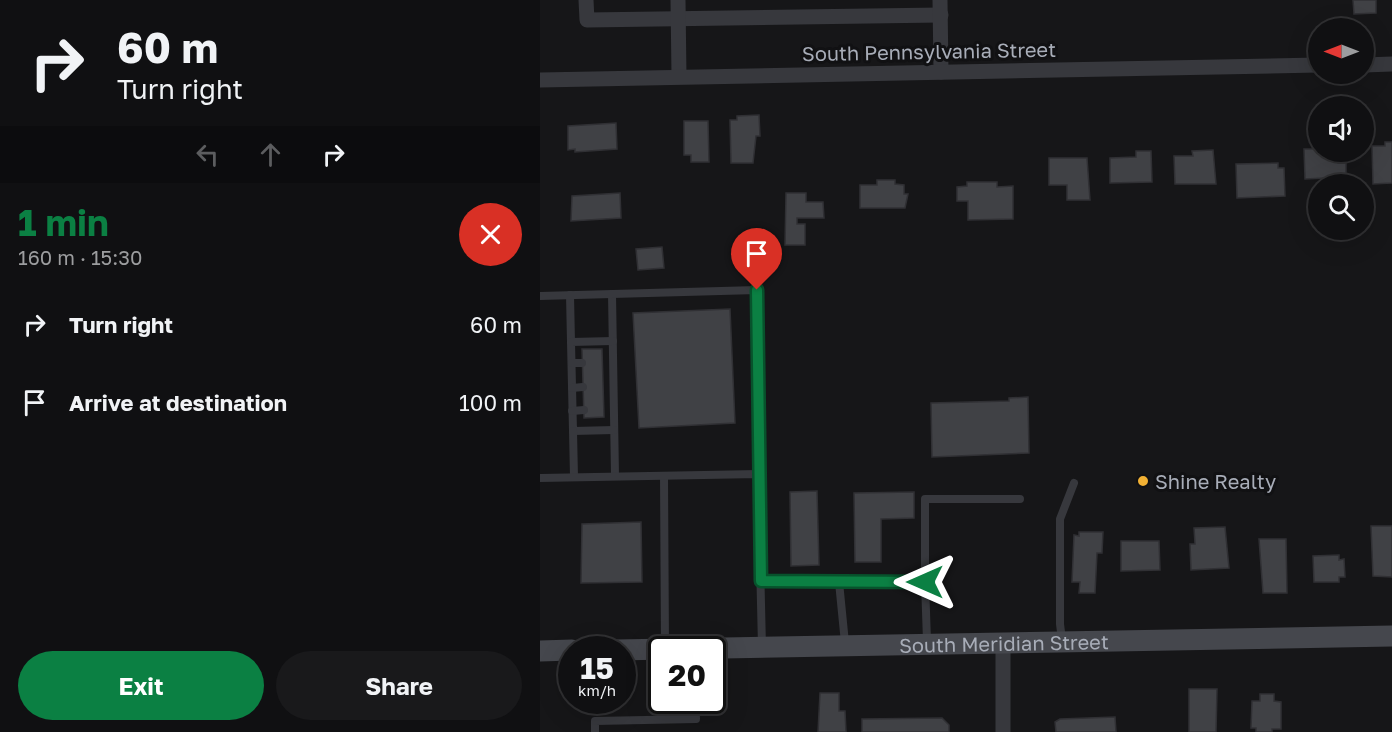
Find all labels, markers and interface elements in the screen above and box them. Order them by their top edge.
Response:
north arrow [1308,18,1374,84]
map controls [1308,18,1374,240]
text: 60 m [117,22,218,72]
icon: right [18,24,96,102]
street label: South Pennsylvania Street [802,37,1056,65]
text: Turn right [117,73,243,105]
button: sound [1308,96,1374,162]
icon: left [191,138,224,171]
icon: ahead [254,138,287,171]
icon: right [317,138,350,171]
button: search [1308,174,1374,240]
text: 1 min [18,201,109,244]
button: close [459,203,522,266]
pin [731,228,782,290]
icon: arrive [740,237,773,270]
text: 160 m · 15:30 [18,245,142,269]
icon: right [18,308,51,341]
text: Turn right [69,311,173,338]
text: 60 m [470,311,522,338]
icon: arrive [18,386,51,419]
text: Arrive at destination [69,389,287,416]
text: 100 m [459,389,522,416]
place label: Shine Realty [1155,469,1276,493]
marker: Shine Realty [1136,474,1150,488]
position arrow [893,550,957,614]
street label: South Meridian Street [899,629,1109,657]
speed limit sign: 20 [648,636,726,714]
text: 15 [580,650,614,686]
button: Exit [18,651,264,720]
button: Share [276,651,522,720]
text: km/h [578,681,616,699]

